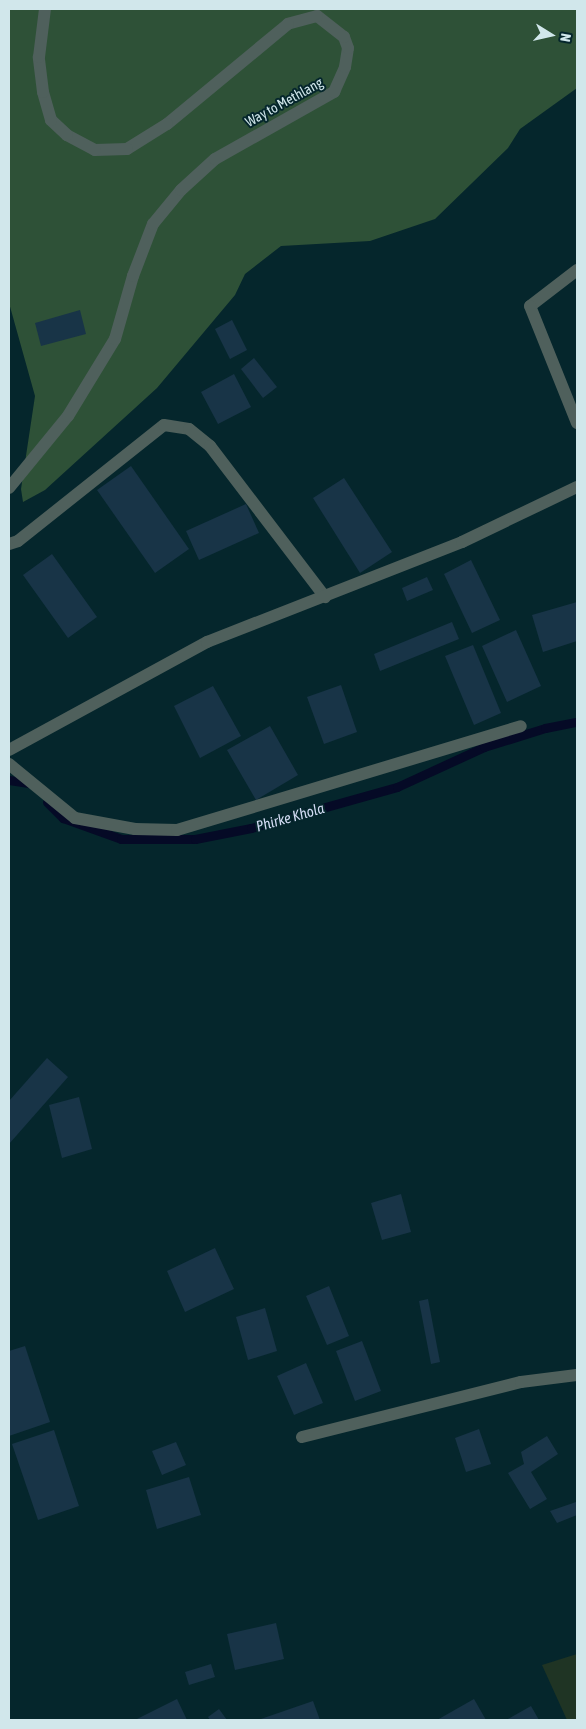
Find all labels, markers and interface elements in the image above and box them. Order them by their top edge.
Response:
north arrow [526,10,576,60]
text: N [557,32,574,43]
street label: Way to Methlang [242,74,326,130]
water label: Phirke Khola [254,799,326,835]

